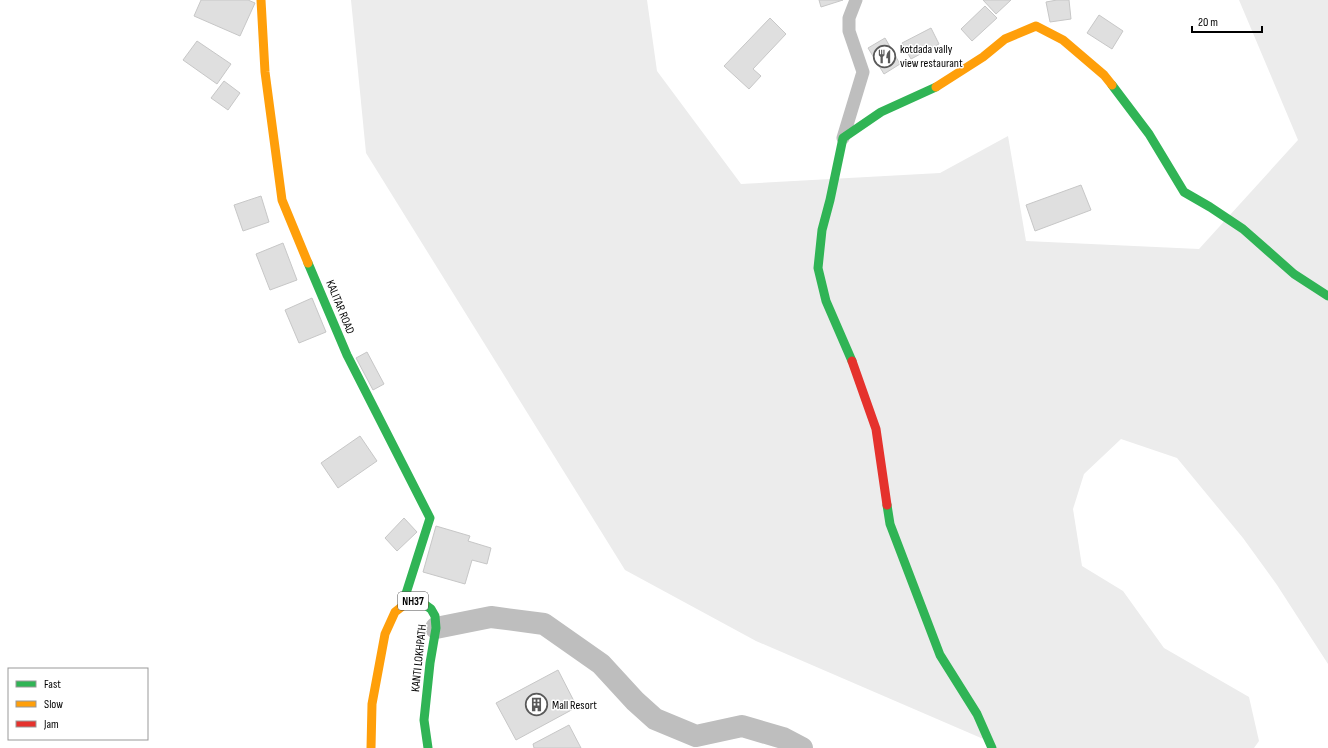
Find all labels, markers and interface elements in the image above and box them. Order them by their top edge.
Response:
scale bar [1192,8,1262,34]
text: 20 m [1198,15,1218,30]
place label: kotdada vally view restaurant [900,42,963,71]
restaurant icon: kotdada vally view restaurant [871,43,897,69]
street label: KALITAR ROAD [322,278,358,336]
road number: NH37 [398,592,428,610]
street label: KANTI LOKHPATH [408,623,430,693]
legend [8,668,148,740]
text: Fast [44,677,61,692]
building icon: Mall Resort [524,692,550,718]
text: Slow [44,697,63,712]
place label: Mall Resort [552,698,597,713]
text: Jam [43,717,59,732]

